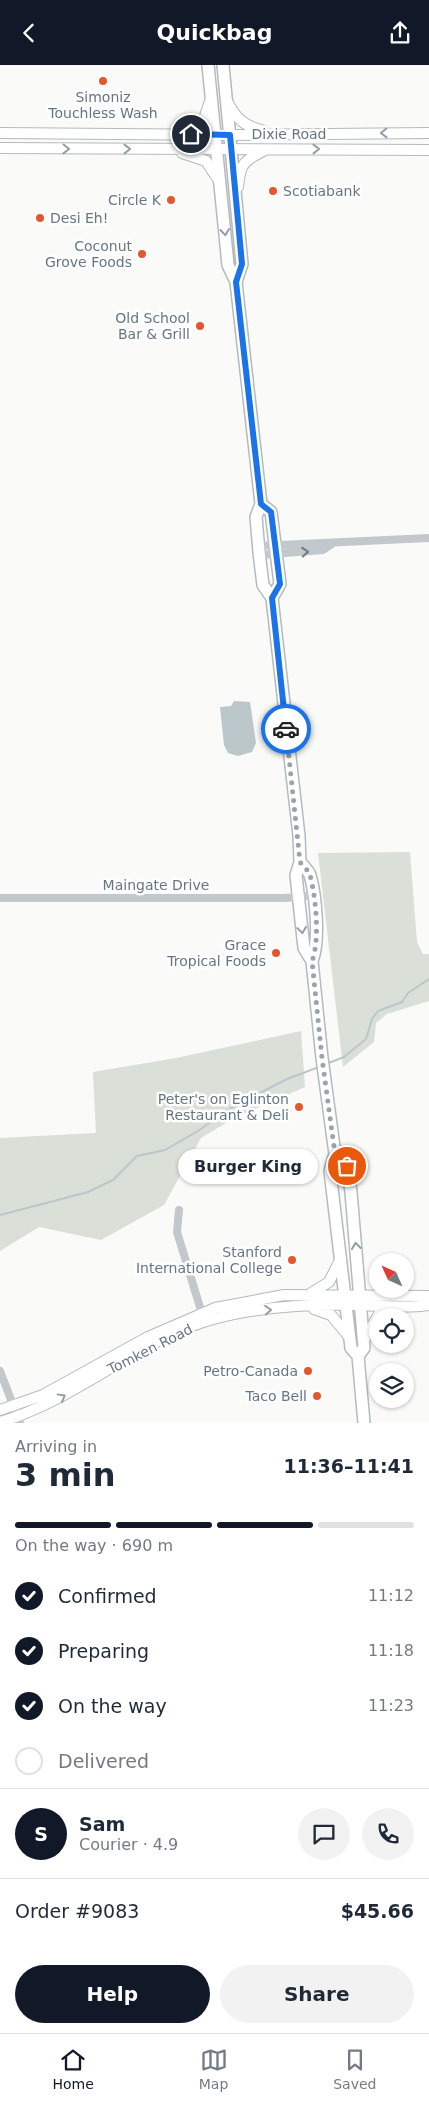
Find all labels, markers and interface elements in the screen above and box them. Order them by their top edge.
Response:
icon: back [15,19,43,47]
icon: share [386,19,414,47]
text: Quickbag [157,20,272,45]
marker: Simoniz Touchless Wash [97,75,109,87]
place label: Simoniz Touchless Wash [47,89,158,121]
pin [170,113,212,155]
icon: home [177,120,205,148]
street label: Dixie Road [251,126,327,142]
one-way arrow [379,128,387,138]
one-way arrow [63,144,71,154]
one-way arrow [124,144,131,154]
one-way arrow [312,144,320,154]
place label: Scotiabank [283,183,361,199]
marker: Scotiabank [267,185,279,197]
place label: Circle K [108,192,162,208]
marker: Circle K [165,194,177,206]
place label: Desi Eh! [50,210,108,226]
marker: Desi Eh! [34,212,46,224]
one-way arrow [219,228,230,236]
place label: Coconut Grove Foods [45,238,133,270]
marker: Coconut Grove Foods [136,248,148,260]
place label: Old School Bar & Grill [115,310,190,342]
marker: Old School Bar & Grill [194,320,206,332]
one-way arrow [302,546,310,557]
courier [261,704,311,754]
icon: car [272,715,300,743]
street label: Maingate Drive [103,877,209,893]
one-way arrow [296,926,307,934]
place label: Grace Tropical Foods [166,937,266,969]
marker: Grace Tropical Foods [270,947,282,959]
place label: Peter's on Eglinton Restaurant & Deli [158,1091,289,1123]
marker: Peter's on Eglinton Restaurant & Deli [293,1101,305,1113]
pin [326,1145,368,1187]
callout: Burger King [177,1149,317,1183]
icon: bag [333,1152,361,1180]
text: Burger King [194,1157,302,1176]
one-way arrow [351,1242,362,1250]
place label: Stanford International College [136,1244,282,1276]
north arrow [369,1253,414,1297]
map controls [369,1253,414,1408]
marker: Stanford International College [286,1254,298,1266]
one-way arrow [264,1304,272,1315]
button: locate [369,1308,414,1353]
street label: Tomken Road [104,1321,195,1378]
place label: Petro-Canada [203,1363,298,1379]
button: layers [369,1363,414,1408]
marker: Petro-Canada [302,1365,314,1377]
place label: Taco Bell [244,1388,307,1404]
marker: Taco Bell [311,1390,323,1402]
one-way arrow [57,1393,66,1403]
text: Arriving in [15,1437,97,1456]
text: 11:36–11:41 [284,1455,414,1477]
text: 3 min [15,1456,116,1494]
text: On the way · 690 m [15,1536,173,1555]
icon: check [15,1582,43,1610]
text: Confirmed [58,1585,157,1607]
text: 11:12 [368,1586,414,1605]
icon: check [15,1637,43,1665]
text: Preparing [58,1640,149,1662]
text: 11:18 [368,1641,414,1660]
icon: check [15,1692,43,1720]
text: On the way [58,1695,167,1717]
text: 11:23 [368,1696,414,1715]
text: Delivered [58,1750,149,1772]
button: chat [298,1808,350,1860]
button: phone [362,1808,414,1860]
text: Sam [79,1813,125,1835]
text: S [34,1823,48,1845]
text: Courier · 4.9 [79,1835,178,1854]
text: Order #9083 [15,1900,139,1922]
text: $45.66 [341,1900,414,1922]
button: Help [15,1965,210,2023]
button: Share [220,1965,414,2023]
tab: Home [52,2046,94,2092]
tab: Map [199,2046,228,2092]
tab: Saved [333,2046,377,2092]

